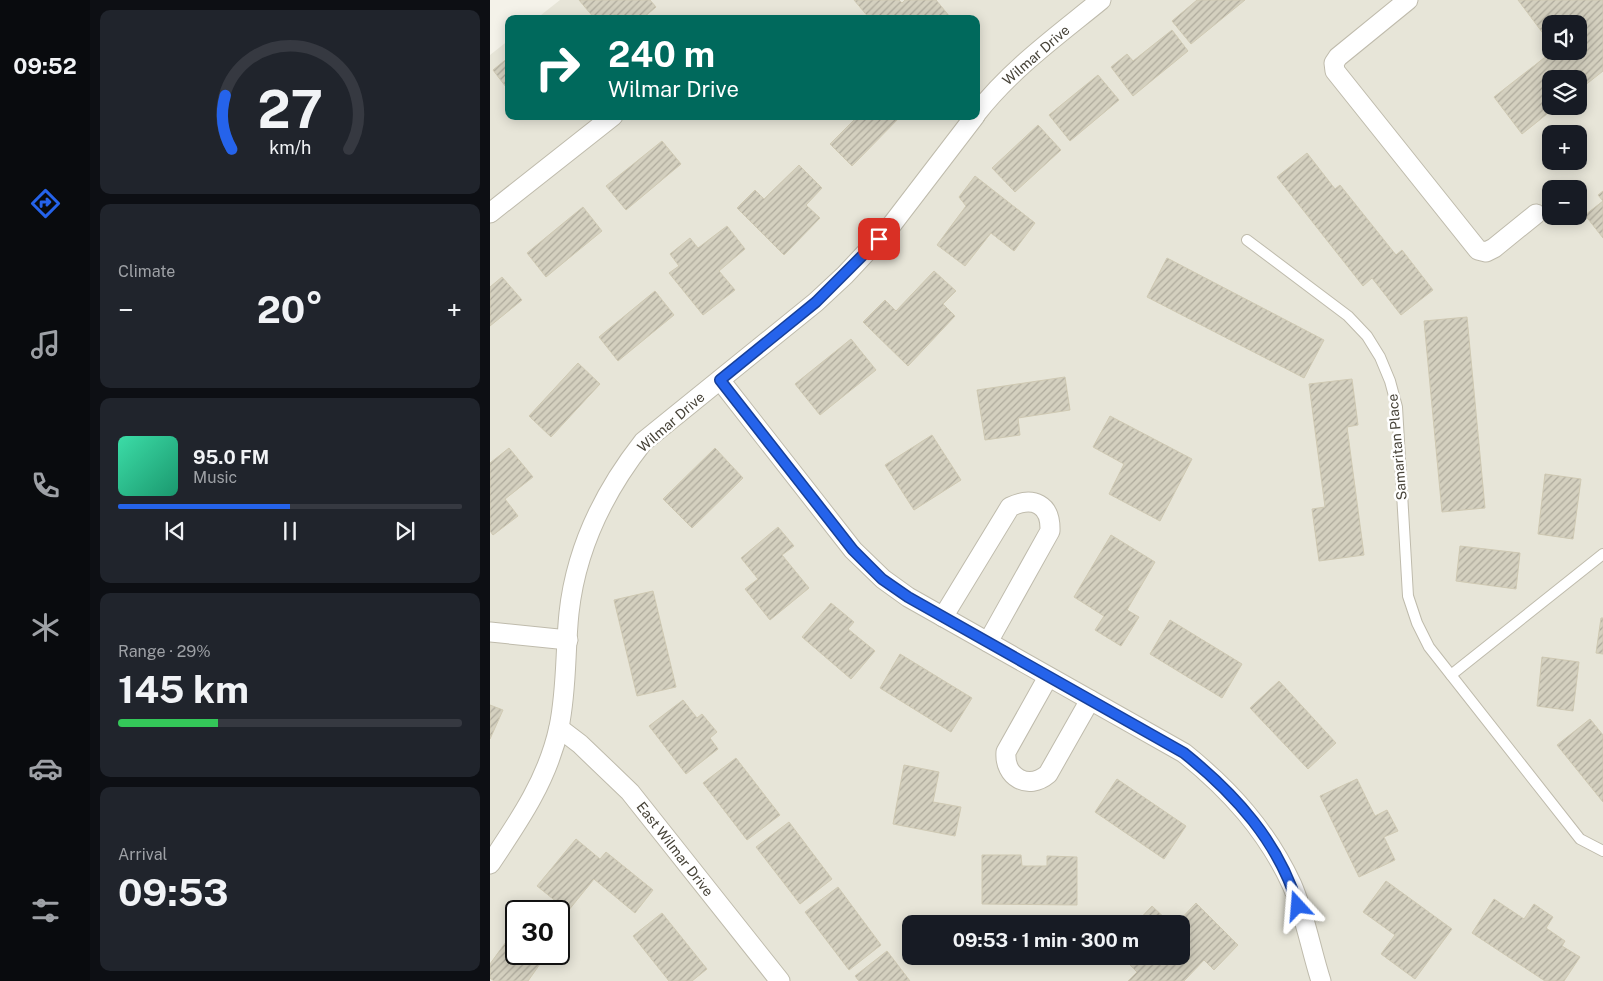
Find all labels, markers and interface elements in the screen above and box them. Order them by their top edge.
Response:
map controls [1542,15,1587,225]
button: sound [1542,15,1587,60]
street label: Wilmar Drive [999,22,1073,88]
text: 240 m [608,34,715,75]
icon: right [525,35,590,100]
text: 09:52 [13,53,77,79]
button: layers [1542,70,1587,115]
text: Wilmar Drive [608,76,739,102]
text: 27 [257,79,323,140]
button: + [1542,125,1587,170]
text: km/h [269,137,311,158]
button: − [1542,180,1587,225]
icon: directions [28,186,63,221]
pin [858,218,900,260]
icon: arrive [865,225,893,253]
text: Climate [118,262,175,281]
text: 20° [257,287,323,332]
text: − [118,293,134,326]
text: + [446,293,462,326]
icon: music [28,327,63,362]
street label: Wilmar Drive [634,389,708,455]
street label: Samaritan Place [1384,393,1410,501]
text: 95.0 FM [193,446,269,468]
icon: phone [28,468,63,503]
text: Music [193,468,237,487]
icon: previous [161,517,189,545]
icon: pause [276,517,304,545]
icon: next [391,517,419,545]
icon: climate [28,610,63,645]
text: Range · 29% [118,642,211,661]
text: 145 km [118,667,249,712]
icon: car [28,751,63,786]
street label: East Wilmar Drive [633,799,717,899]
text: Arrival [118,845,167,864]
text: 09:53 [118,870,229,915]
position arrow [1271,879,1323,931]
icon: filters [28,893,63,928]
speed limit sign: 30 [505,900,570,965]
text: 09:53 · 1 min · 300 m [953,929,1139,951]

